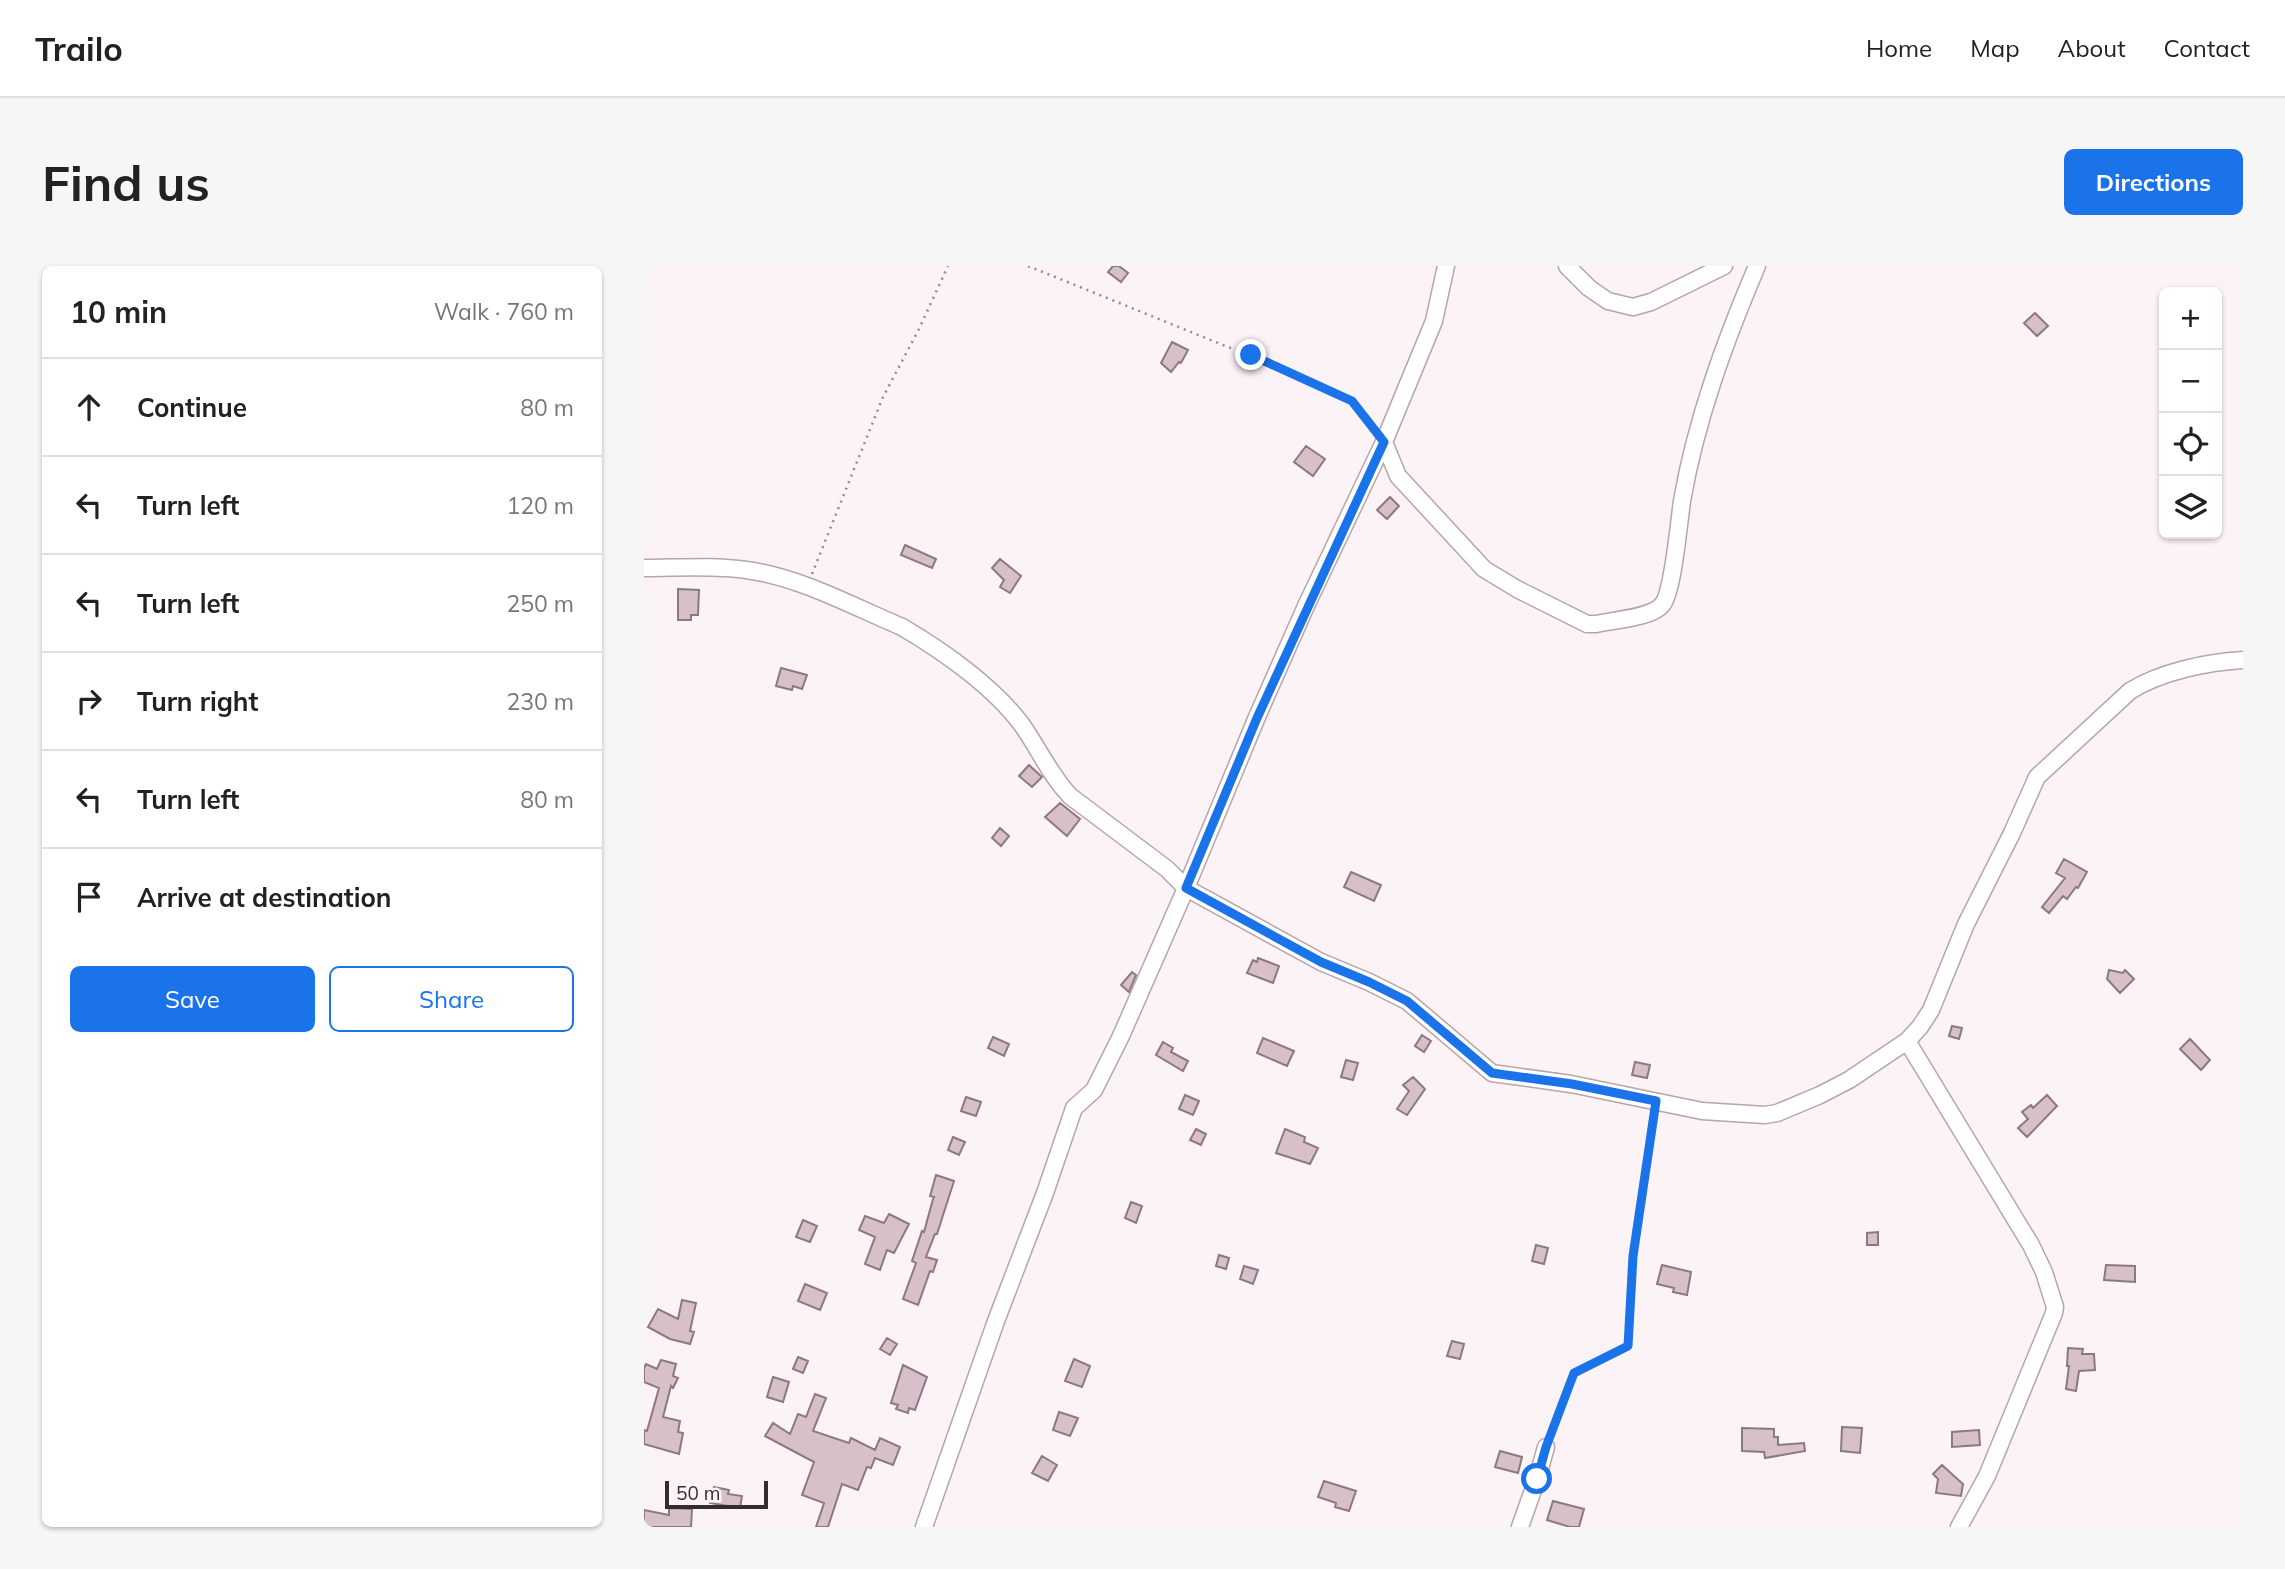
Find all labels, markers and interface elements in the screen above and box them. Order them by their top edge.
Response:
text: Trailo [35,28,123,69]
text: Home [1866,33,1932,63]
text: Map [1970,33,2020,63]
text: About [2058,33,2126,63]
text: Contact [2164,33,2250,63]
button: Directions [2064,149,2243,215]
text: Find us [42,152,210,213]
map controls [2159,287,2222,539]
button: + [2159,287,2222,350]
text: 10 min [70,293,167,331]
text: Walk · 760 m [434,297,574,326]
route end [1235,339,1266,370]
button: − [2159,350,2222,413]
icon: ahead [70,388,108,426]
text: Continue [137,391,247,424]
text: 80 m [520,393,574,422]
button: locate [2159,413,2222,476]
button: layers [2159,476,2222,539]
icon: left [70,486,108,524]
text: Turn left [137,489,239,522]
text: 120 m [506,491,574,520]
icon: left [70,584,108,622]
text: Turn left [137,587,239,620]
text: 250 m [506,589,574,618]
icon: right [70,682,108,720]
text: Turn right [137,685,258,718]
text: 230 m [506,687,574,716]
icon: left [70,780,108,818]
text: Turn left [137,783,239,816]
text: 80 m [520,785,574,814]
icon: arrive [70,878,108,916]
text: Arrive at destination [137,881,392,914]
button: Save [70,966,315,1032]
button: Share [329,966,574,1032]
route start [1521,1463,1552,1494]
scale bar [665,1478,768,1510]
text: 50 m [676,1481,720,1505]

